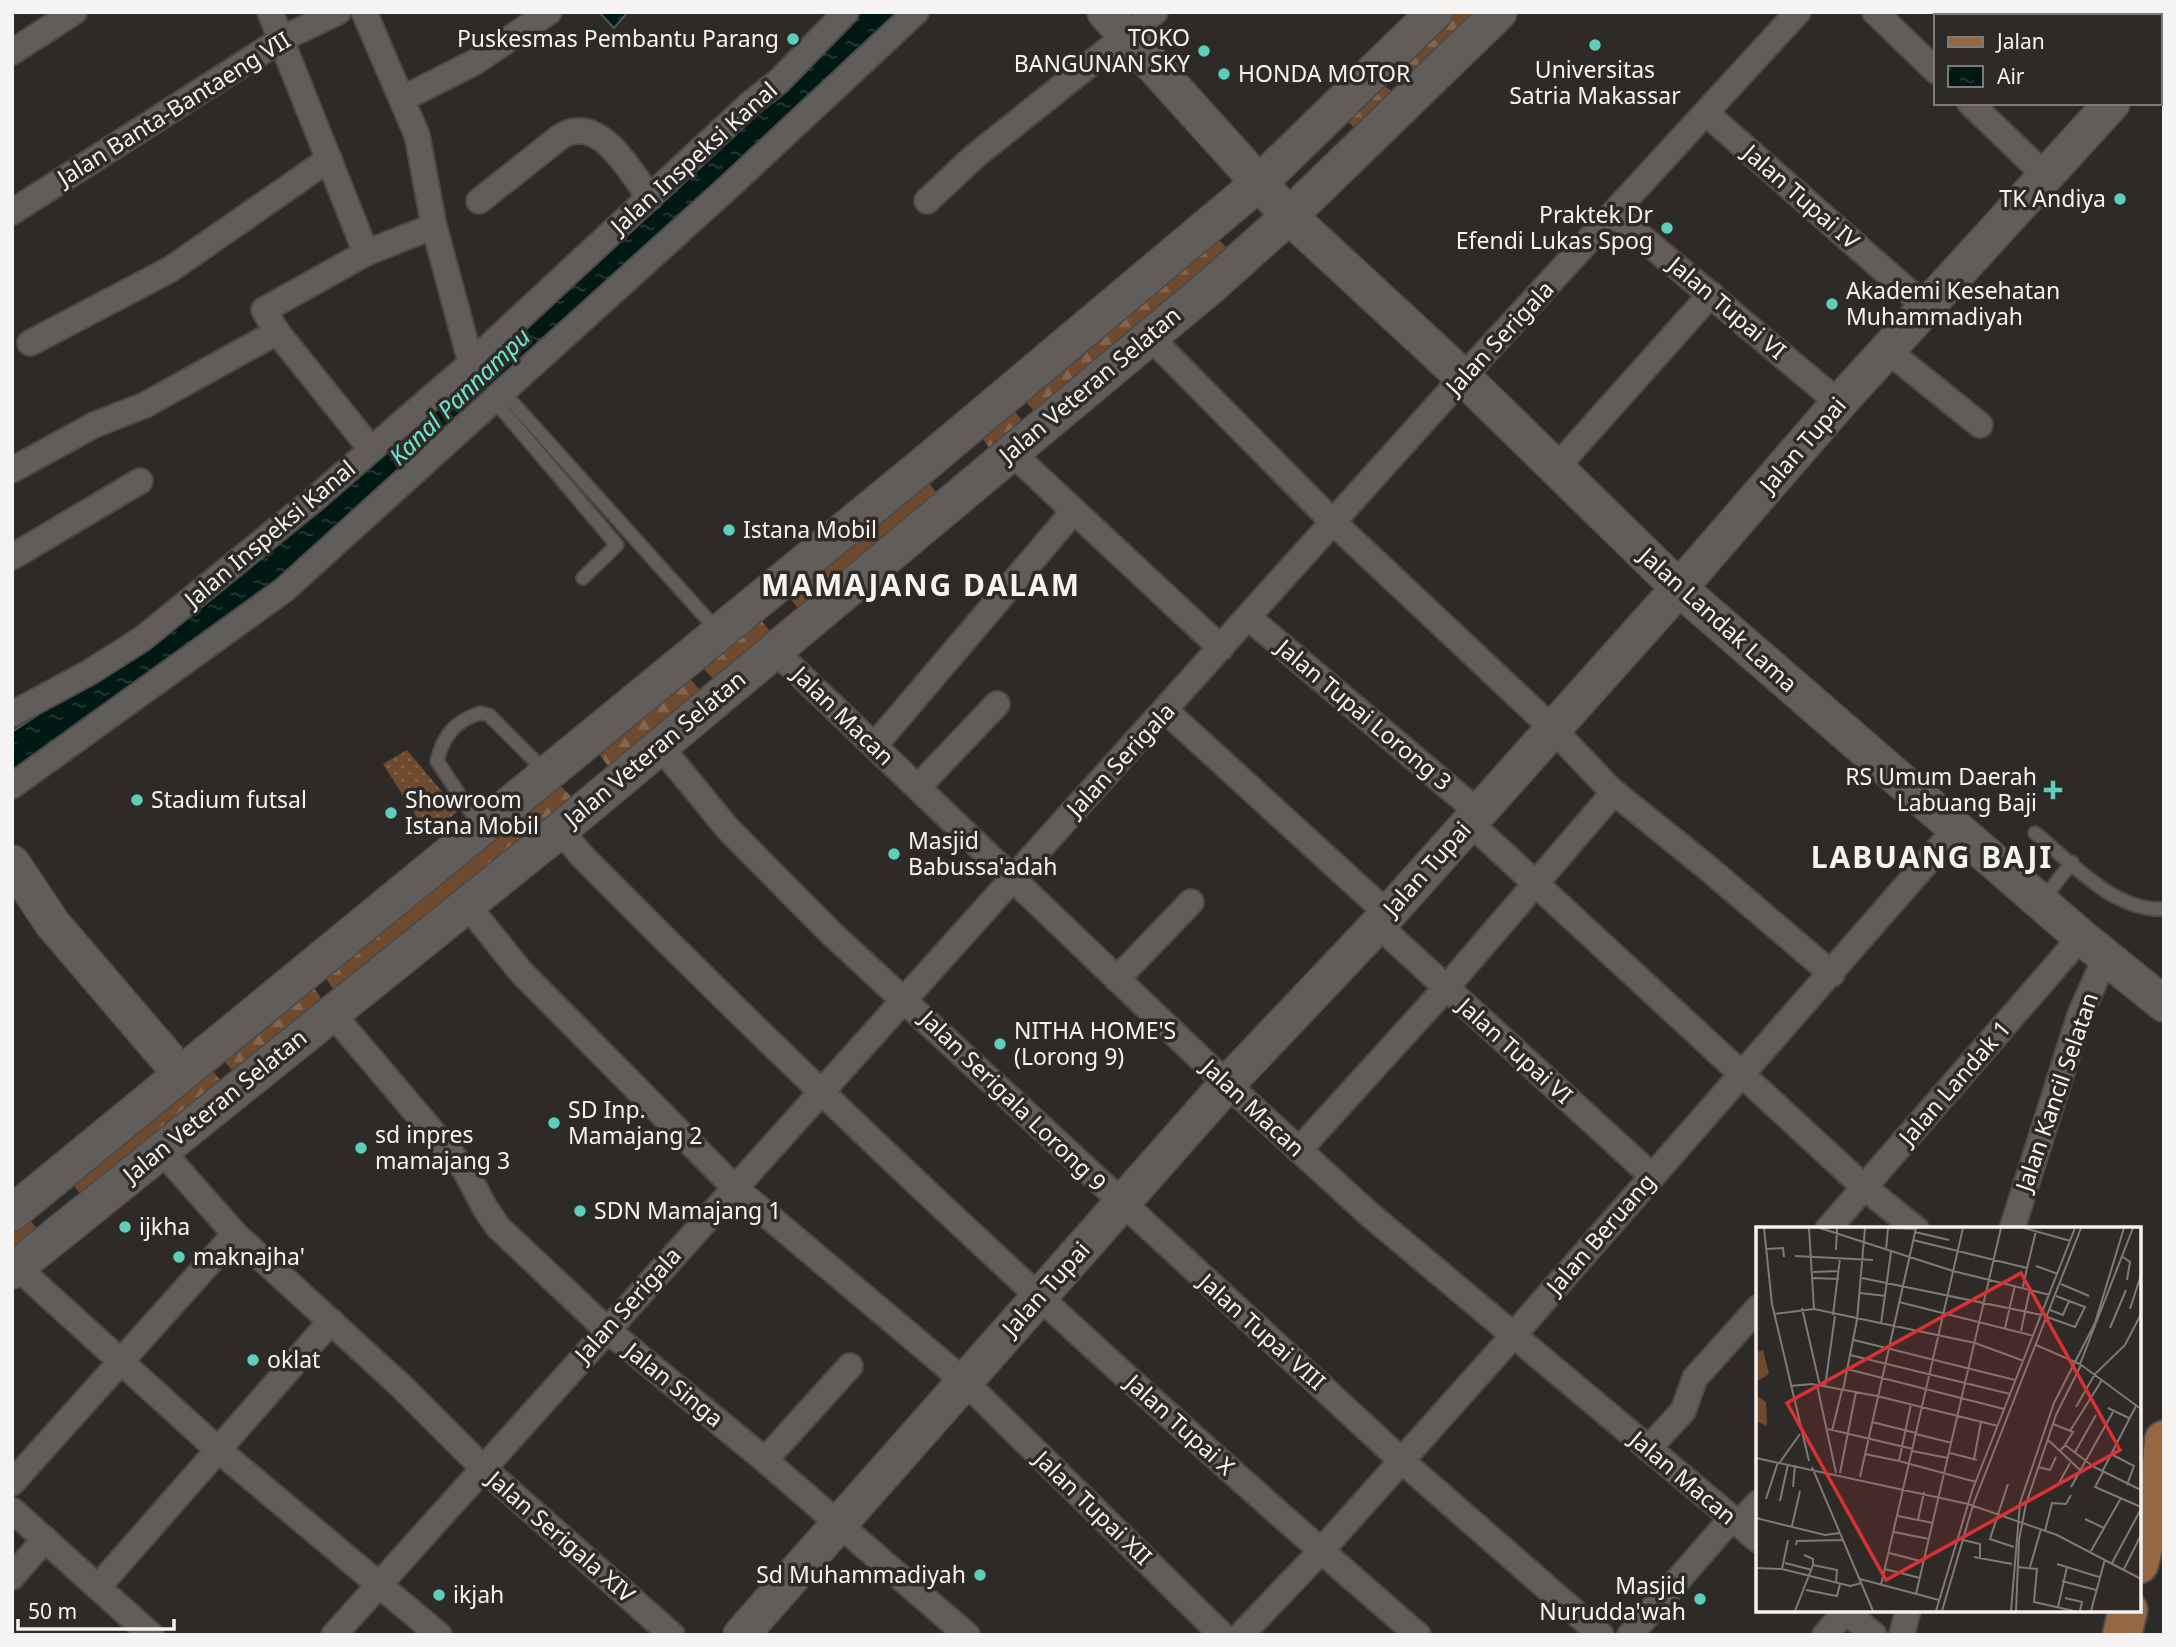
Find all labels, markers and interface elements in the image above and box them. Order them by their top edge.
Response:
legend [1934,14,2162,105]
place label: TOKO BANGUNAN SKY [1014,21,1191,79]
place label: Puskesmas Pembantu Parang [457,22,779,54]
street label: Jalan Banta-Bantaeng VII [49,23,296,194]
text: Jalan [1995,27,2045,55]
marker: Puskesmas Pembantu Parang [785,31,801,47]
marker: Universitas Satria Makassar [1587,37,1603,53]
marker: TOKO BANGUNAN SKY [1196,43,1212,59]
place label: Universitas Satria Makassar [1509,53,1681,111]
place label: HONDA MOTOR [1238,57,1410,89]
text: Air [1997,62,2025,90]
marker: HONDA MOTOR [1216,66,1232,82]
street label: Jalan Inspeksi Kanal [602,74,783,242]
street label: Jalan Tupai IV [1735,135,1867,256]
place label: TK Andiya [1999,182,2106,214]
marker: TK Andiya [2112,191,2128,207]
place label: Praktek Dr Efendi Lukas Spog [1456,198,1653,256]
marker: Praktek Dr Efendi Lukas Spog [1659,220,1675,236]
street label: Jalan Tupai VI [1660,247,1793,366]
street label: Jalan Serigala [1437,273,1560,403]
place label: Akademi Kesehatan Muhammadiyah [1846,274,2060,332]
marker: Akademi Kesehatan Muhammadiyah [1824,296,1840,312]
street label: Jalan Veteran Selatan [990,299,1187,471]
water label: Kanal Pannampu [381,320,537,472]
street label: Jalan Tupai [1750,390,1853,501]
street label: Jalan Inspeksi Kanal [176,452,362,615]
place label: Istana Mobil [743,513,877,545]
marker: Istana Mobil [721,522,737,538]
street label: Jalan Landak Lama [1631,538,1804,699]
district label: MAMAJANG DALAM [761,564,1081,605]
street label: Jalan Tupai Lorong 3 [1269,630,1459,797]
street label: Jalan Macan [784,657,902,772]
street label: Jalan Veteran Selatan [555,663,752,835]
street label: Jalan Serigala [1058,695,1181,825]
place label: RS Umum Daerah Labuang Baji [1845,760,2037,818]
marker: RS Umum Daerah Labuang Baji [2043,780,2063,800]
place label: Stadium futsal [151,783,307,815]
place label: Showroom Istana Mobil [405,783,539,841]
marker: Stadium futsal [129,792,145,808]
marker: Showroom Istana Mobil [383,805,399,821]
street label: Jalan Tupai [1374,814,1477,924]
place label: Masjid Babussa'adah [908,824,1057,882]
district label: LABUANG BAJI [1811,836,2053,877]
marker: Masjid Babussa'adah [886,846,902,862]
street label: Jalan Kancil Selatan [2006,988,2105,1197]
street label: Jalan Tupai VI [1450,989,1580,1111]
street label: Jalan Serigala Lorong 9 [912,1001,1114,1198]
street label: Jalan Landak 1 [1890,1013,2017,1153]
place label: NITHA HOME'S (Lorong 9) [1014,1014,1176,1072]
street label: Jalan Veteran Selatan [114,1021,313,1191]
marker: NITHA HOME'S (Lorong 9) [992,1036,1008,1052]
street label: Jalan Macan [1194,1050,1312,1163]
place label: SD Inp. Mamajang 2 [568,1093,703,1151]
marker: SD Inp. Mamajang 2 [546,1115,562,1131]
place label: sd inpres mamajang 3 [375,1118,510,1176]
marker: sd inpres mamajang 3 [353,1140,369,1156]
street label: Jalan Beruang [1537,1166,1662,1302]
place label: SDN Mamajang 1 [594,1194,781,1226]
marker: SDN Mamajang 1 [572,1203,588,1219]
place label: ijkha [139,1210,190,1242]
marker: ijkha [117,1219,133,1235]
inset map [1756,1227,2141,1612]
street label: Jalan Tupai [993,1234,1096,1344]
place label: maknajha' [193,1240,305,1272]
street label: Jalan Serigala [565,1240,688,1370]
marker: maknajha' [171,1249,187,1265]
street label: Jalan Tupai VIII [1191,1264,1333,1397]
street label: Jalan Singa [617,1333,731,1434]
place label: oklat [267,1343,320,1375]
marker: oklat [245,1352,261,1368]
street label: Jalan Tupai X [1118,1365,1242,1482]
street label: Jalan Macan [1622,1422,1744,1531]
street label: Jalan Tupai XII [1026,1442,1160,1572]
street label: Jalan Serigala XIV [479,1462,643,1610]
place label: Sd Muhammadiyah [756,1558,966,1590]
marker: Sd Muhammadiyah [972,1567,988,1583]
place label: Masjid Nurudda'wah [1539,1569,1686,1627]
place label: ikjah [453,1578,504,1610]
marker: ikjah [431,1587,447,1603]
scale bar [18,1588,173,1632]
marker: Masjid Nurudda'wah [1692,1591,1708,1607]
text: 50 m [28,1597,77,1625]

